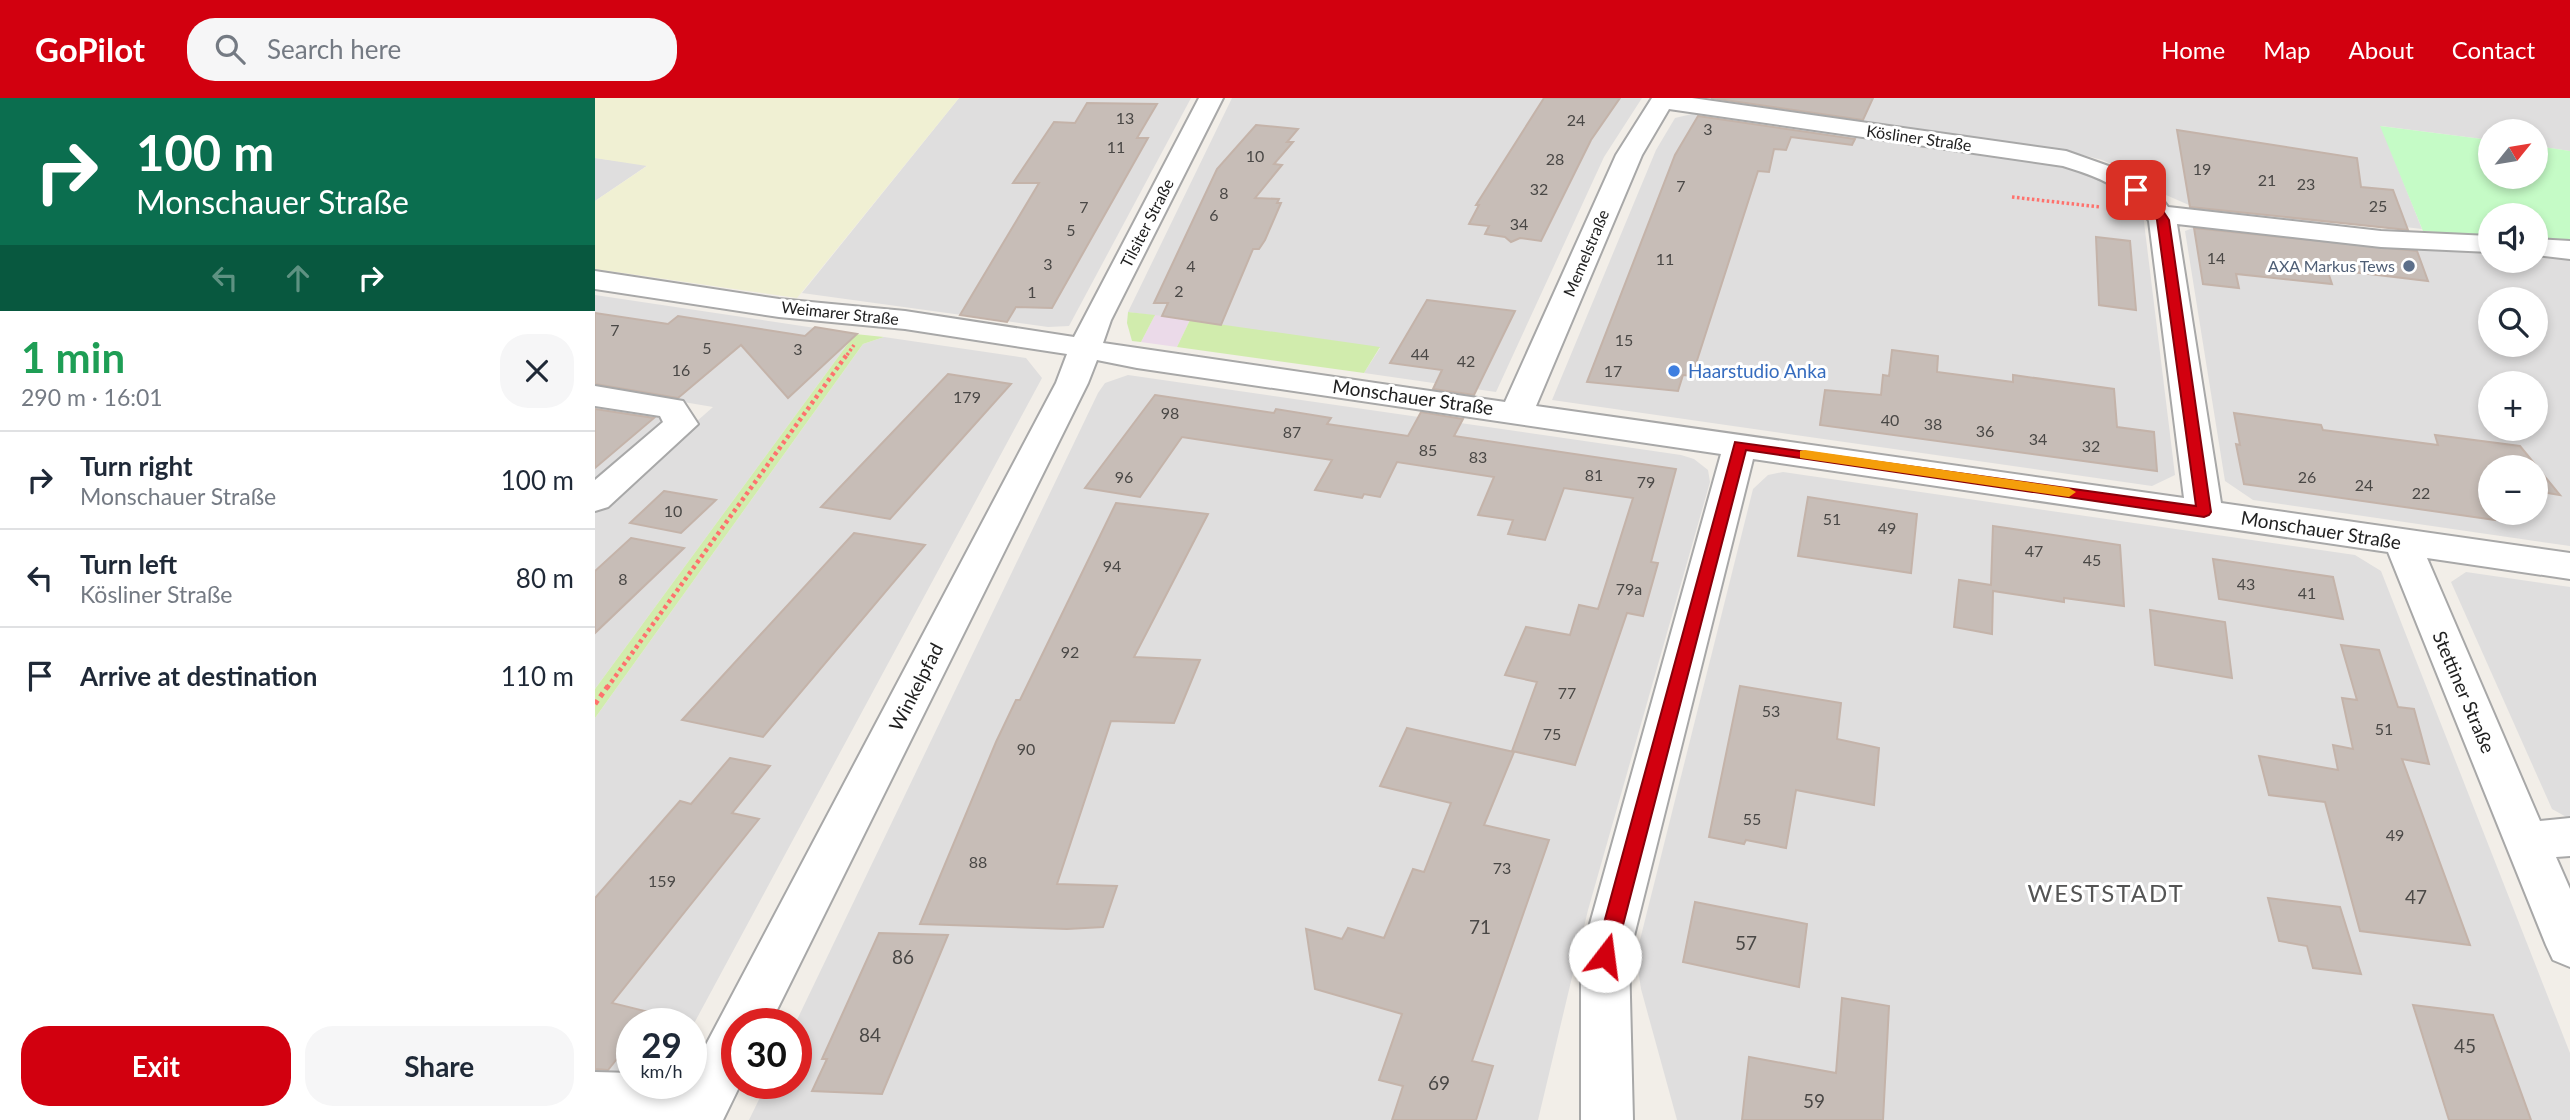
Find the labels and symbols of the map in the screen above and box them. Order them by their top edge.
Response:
house number: 13 [1116,108,1134,127]
house number: 24 [1567,110,1585,129]
house number: 3 [1703,119,1713,138]
north arrow [2478,119,2548,189]
street label: Kösliner Straße [1865,121,1973,154]
house number: 11 [1107,137,1125,156]
house number: 10 [1246,146,1264,165]
house number: 28 [1546,149,1564,168]
house number: 19 [2193,159,2211,178]
pin [2106,160,2166,220]
house number: 21 [2258,170,2276,189]
house number: 23 [2297,174,2315,193]
street label: Tilsiter Straße [1116,175,1177,270]
house number: 7 [1676,176,1686,195]
house number: 32 [1530,179,1548,198]
house number: 8 [1219,183,1229,202]
house number: 25 [2369,196,2387,215]
house number: 7 [1079,197,1089,216]
house number: 6 [1209,205,1219,224]
street label: Memelstraße [1559,207,1612,299]
house number: 34 [1510,214,1528,233]
house number: 5 [1066,220,1076,239]
house number: 14 [2207,248,2225,267]
house number: 11 [1656,249,1674,268]
house number: 3 [1043,254,1053,273]
house number: 4 [1186,256,1196,275]
place label: AXA Markus Tews [2268,256,2395,275]
marker: AXA Markus Tews [2401,258,2417,274]
house number: 2 [1174,281,1184,300]
house number: 1 [1027,282,1037,301]
street label: Weimarer Straße [780,297,900,328]
house number: 7 [610,320,620,339]
house number: 15 [1615,330,1633,349]
house number: 5 [702,338,712,357]
house number: 3 [793,339,803,358]
house number: 44 [1411,344,1429,363]
house number: 42 [1457,351,1475,370]
place label: Haarstudio Anka [1688,359,1826,382]
house number: 16 [672,360,690,379]
house number: 17 [1604,361,1622,380]
marker: Haarstudio Anka [1666,363,1682,379]
street label: Monschauer Straße [1331,374,1495,419]
house number: 179 [953,387,981,406]
house number: 98 [1161,403,1179,422]
house number: 40 [1881,410,1899,429]
house number: 38 [1924,414,1942,433]
house number: 36 [1976,421,1994,440]
house number: 87 [1283,422,1301,441]
house number: 34 [2029,429,2047,448]
house number: 32 [2082,436,2100,455]
house number: 85 [1419,440,1437,459]
house number: 83 [1469,447,1487,466]
house number: 81 [1585,465,1603,484]
house number: 96 [1115,467,1133,486]
house number: 26 [2298,467,2316,486]
house number: 79 [1637,472,1655,491]
house number: 24 [2355,475,2373,494]
house number: 22 [2412,483,2430,502]
house number: 10 [664,501,682,520]
street label: Monschauer Straße [2239,505,2403,554]
house number: 51 [1823,509,1841,528]
house number: 49 [1878,518,1896,537]
house number: 47 [2025,541,2043,560]
house number: 45 [2083,550,2101,569]
house number: 94 [1103,556,1121,575]
house number: 8 [618,569,628,588]
house number: 43 [2237,574,2255,593]
house number: 79a [1616,579,1642,598]
house number: 41 [2298,583,2316,602]
street label: Stettiner Straße [2428,627,2500,756]
street label: Winkelpfad [884,639,948,735]
house number: 92 [1061,642,1079,661]
house number: 77 [1558,683,1576,702]
house number: 53 [1762,701,1780,720]
house number: 51 [2375,719,2393,738]
house number: 75 [1543,724,1561,743]
house number: 90 [1017,739,1035,758]
house number: 55 [1743,809,1761,828]
house number: 49 [2386,825,2404,844]
house number: 88 [969,852,987,871]
house number: 73 [1493,858,1511,877]
house number: 159 [648,871,676,890]
district label: WESTSTADT [2027,878,2185,907]
house number: 47 [2405,885,2427,908]
house number: 71 [1469,915,1491,938]
position arrow [1568,919,1642,993]
house number: 57 [1735,931,1757,954]
house number: 86 [892,945,914,968]
speed limit sign: 30 [721,1008,812,1099]
house number: 84 [859,1023,881,1046]
house number: 45 [2454,1034,2476,1057]
house number: 69 [1428,1071,1450,1094]
house number: 59 [1803,1089,1825,1112]

